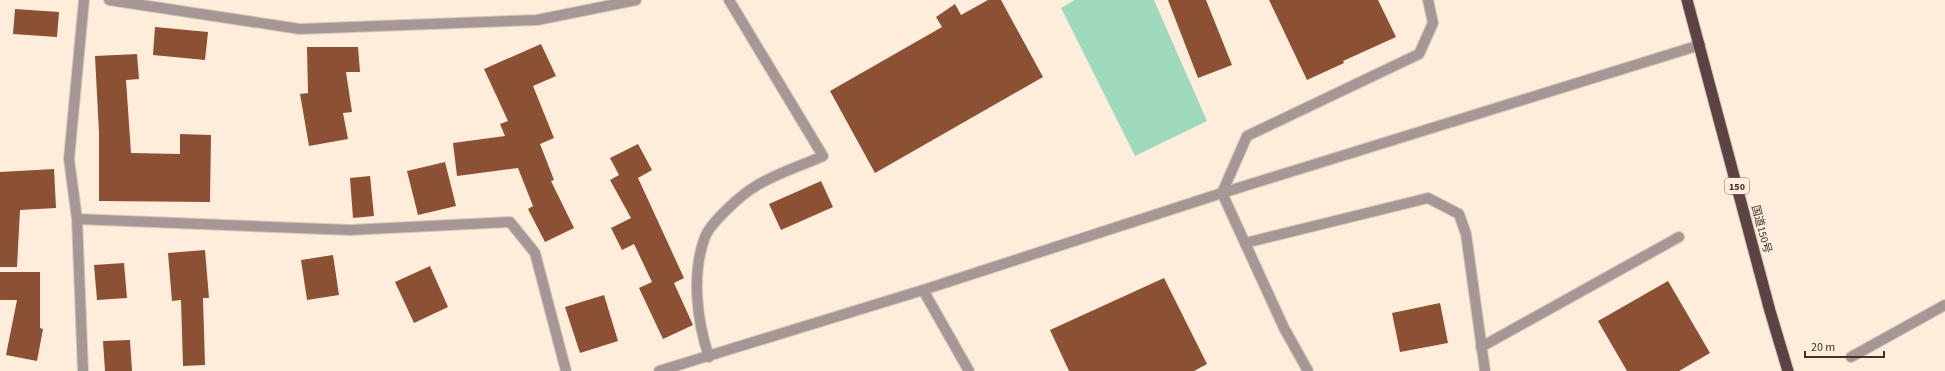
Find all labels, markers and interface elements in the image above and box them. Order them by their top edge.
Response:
road number: 150 [1725,178,1749,194]
street label: 国道150号 [1748,203,1775,255]
scale bar [1805,333,1884,359]
text: 20 m [1811,339,1835,356]

